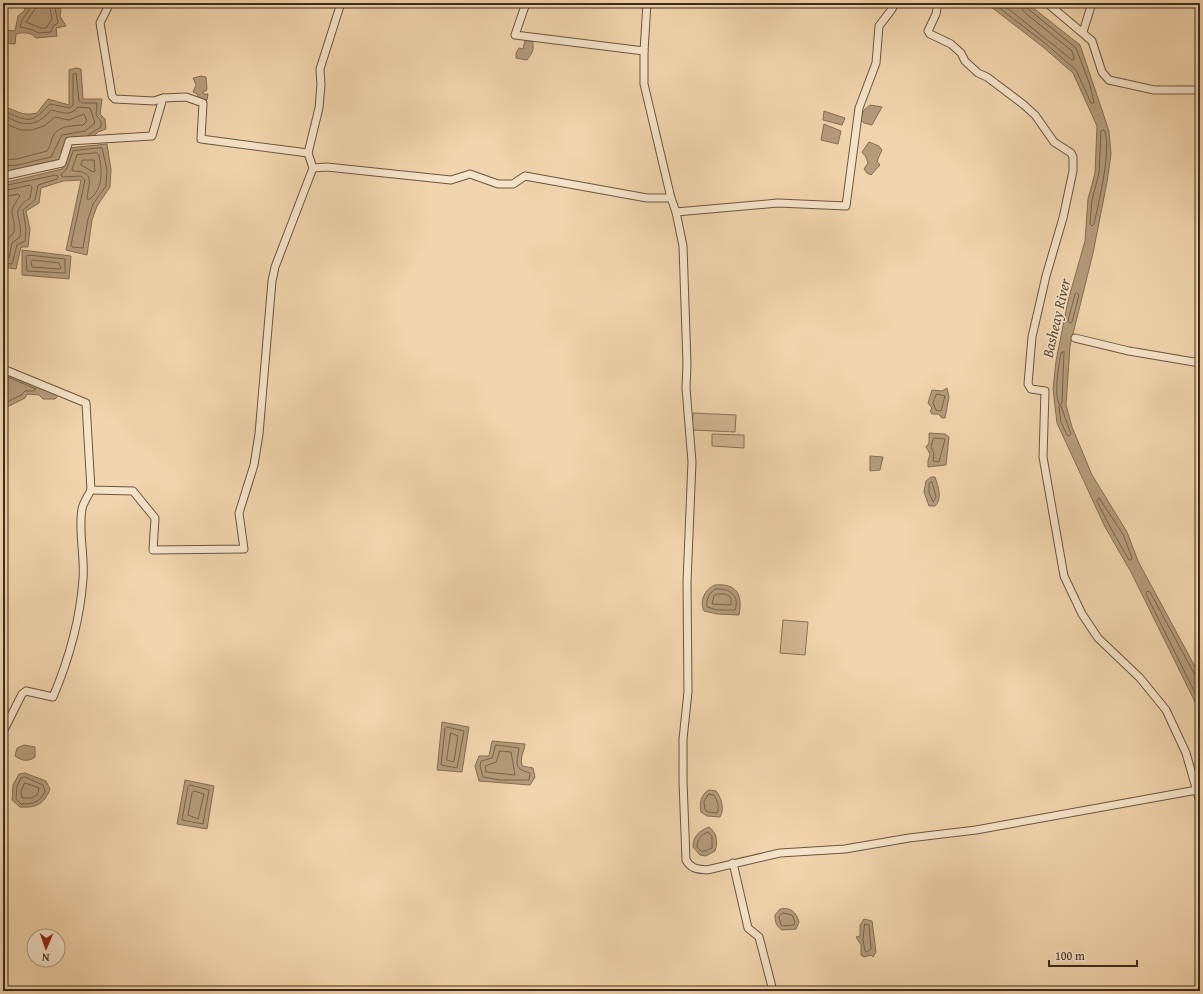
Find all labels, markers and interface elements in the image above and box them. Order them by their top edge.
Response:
water label: Basheay River [1036,276,1075,361]
north arrow [26,928,66,968]
scale bar [1049,942,1137,968]
text: 100 m [1055,947,1085,964]
text: N [41,950,50,966]

